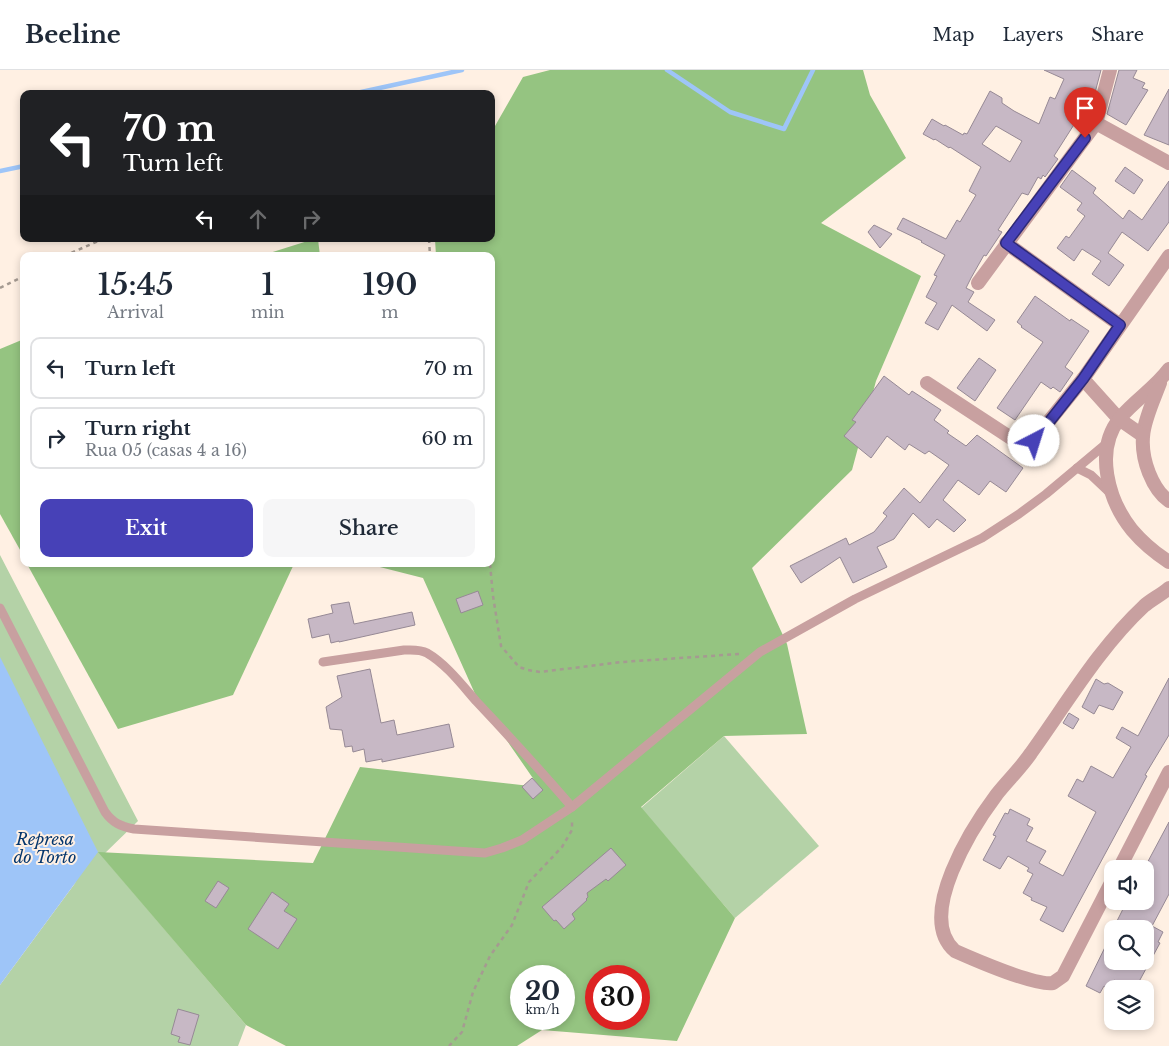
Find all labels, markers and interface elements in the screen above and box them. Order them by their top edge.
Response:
text: Beeline [25,20,121,49]
text: Map [933,24,974,46]
text: Layers [1002,24,1063,46]
text: Share [1091,24,1144,46]
pin [1064,87,1106,138]
icon: arrive [1071,94,1099,122]
text: 70 m [123,107,216,150]
icon: left [40,110,105,175]
text: Turn left [123,150,223,177]
icon: left [191,205,219,233]
icon: ahead [244,205,272,233]
icon: right [297,205,325,233]
text: 15:45 [97,266,174,303]
text: 1 [261,266,274,303]
text: 190 [362,266,418,303]
text: Arrival [107,302,164,322]
text: min [251,302,285,322]
text: m [381,302,398,322]
icon: left [42,354,70,382]
text: Turn left [85,357,176,380]
text: 70 m [424,357,473,380]
position arrow [1007,414,1059,466]
text: Turn right [85,417,191,440]
icon: right [42,424,70,452]
text: 60 m [421,427,473,450]
text: Rua 05 (casas 4 a 16) [85,440,247,460]
button: Exit [40,499,253,557]
button: Share [263,499,475,557]
water label: Represa do Torto [14,829,76,867]
map controls [1104,860,1154,1030]
button: sound [1104,860,1154,910]
button: search [1104,920,1154,970]
speed limit sign: 30 [585,965,650,1030]
text: 20 [525,976,560,1007]
button: layers [1104,980,1154,1030]
text: km/h [525,1002,560,1017]

